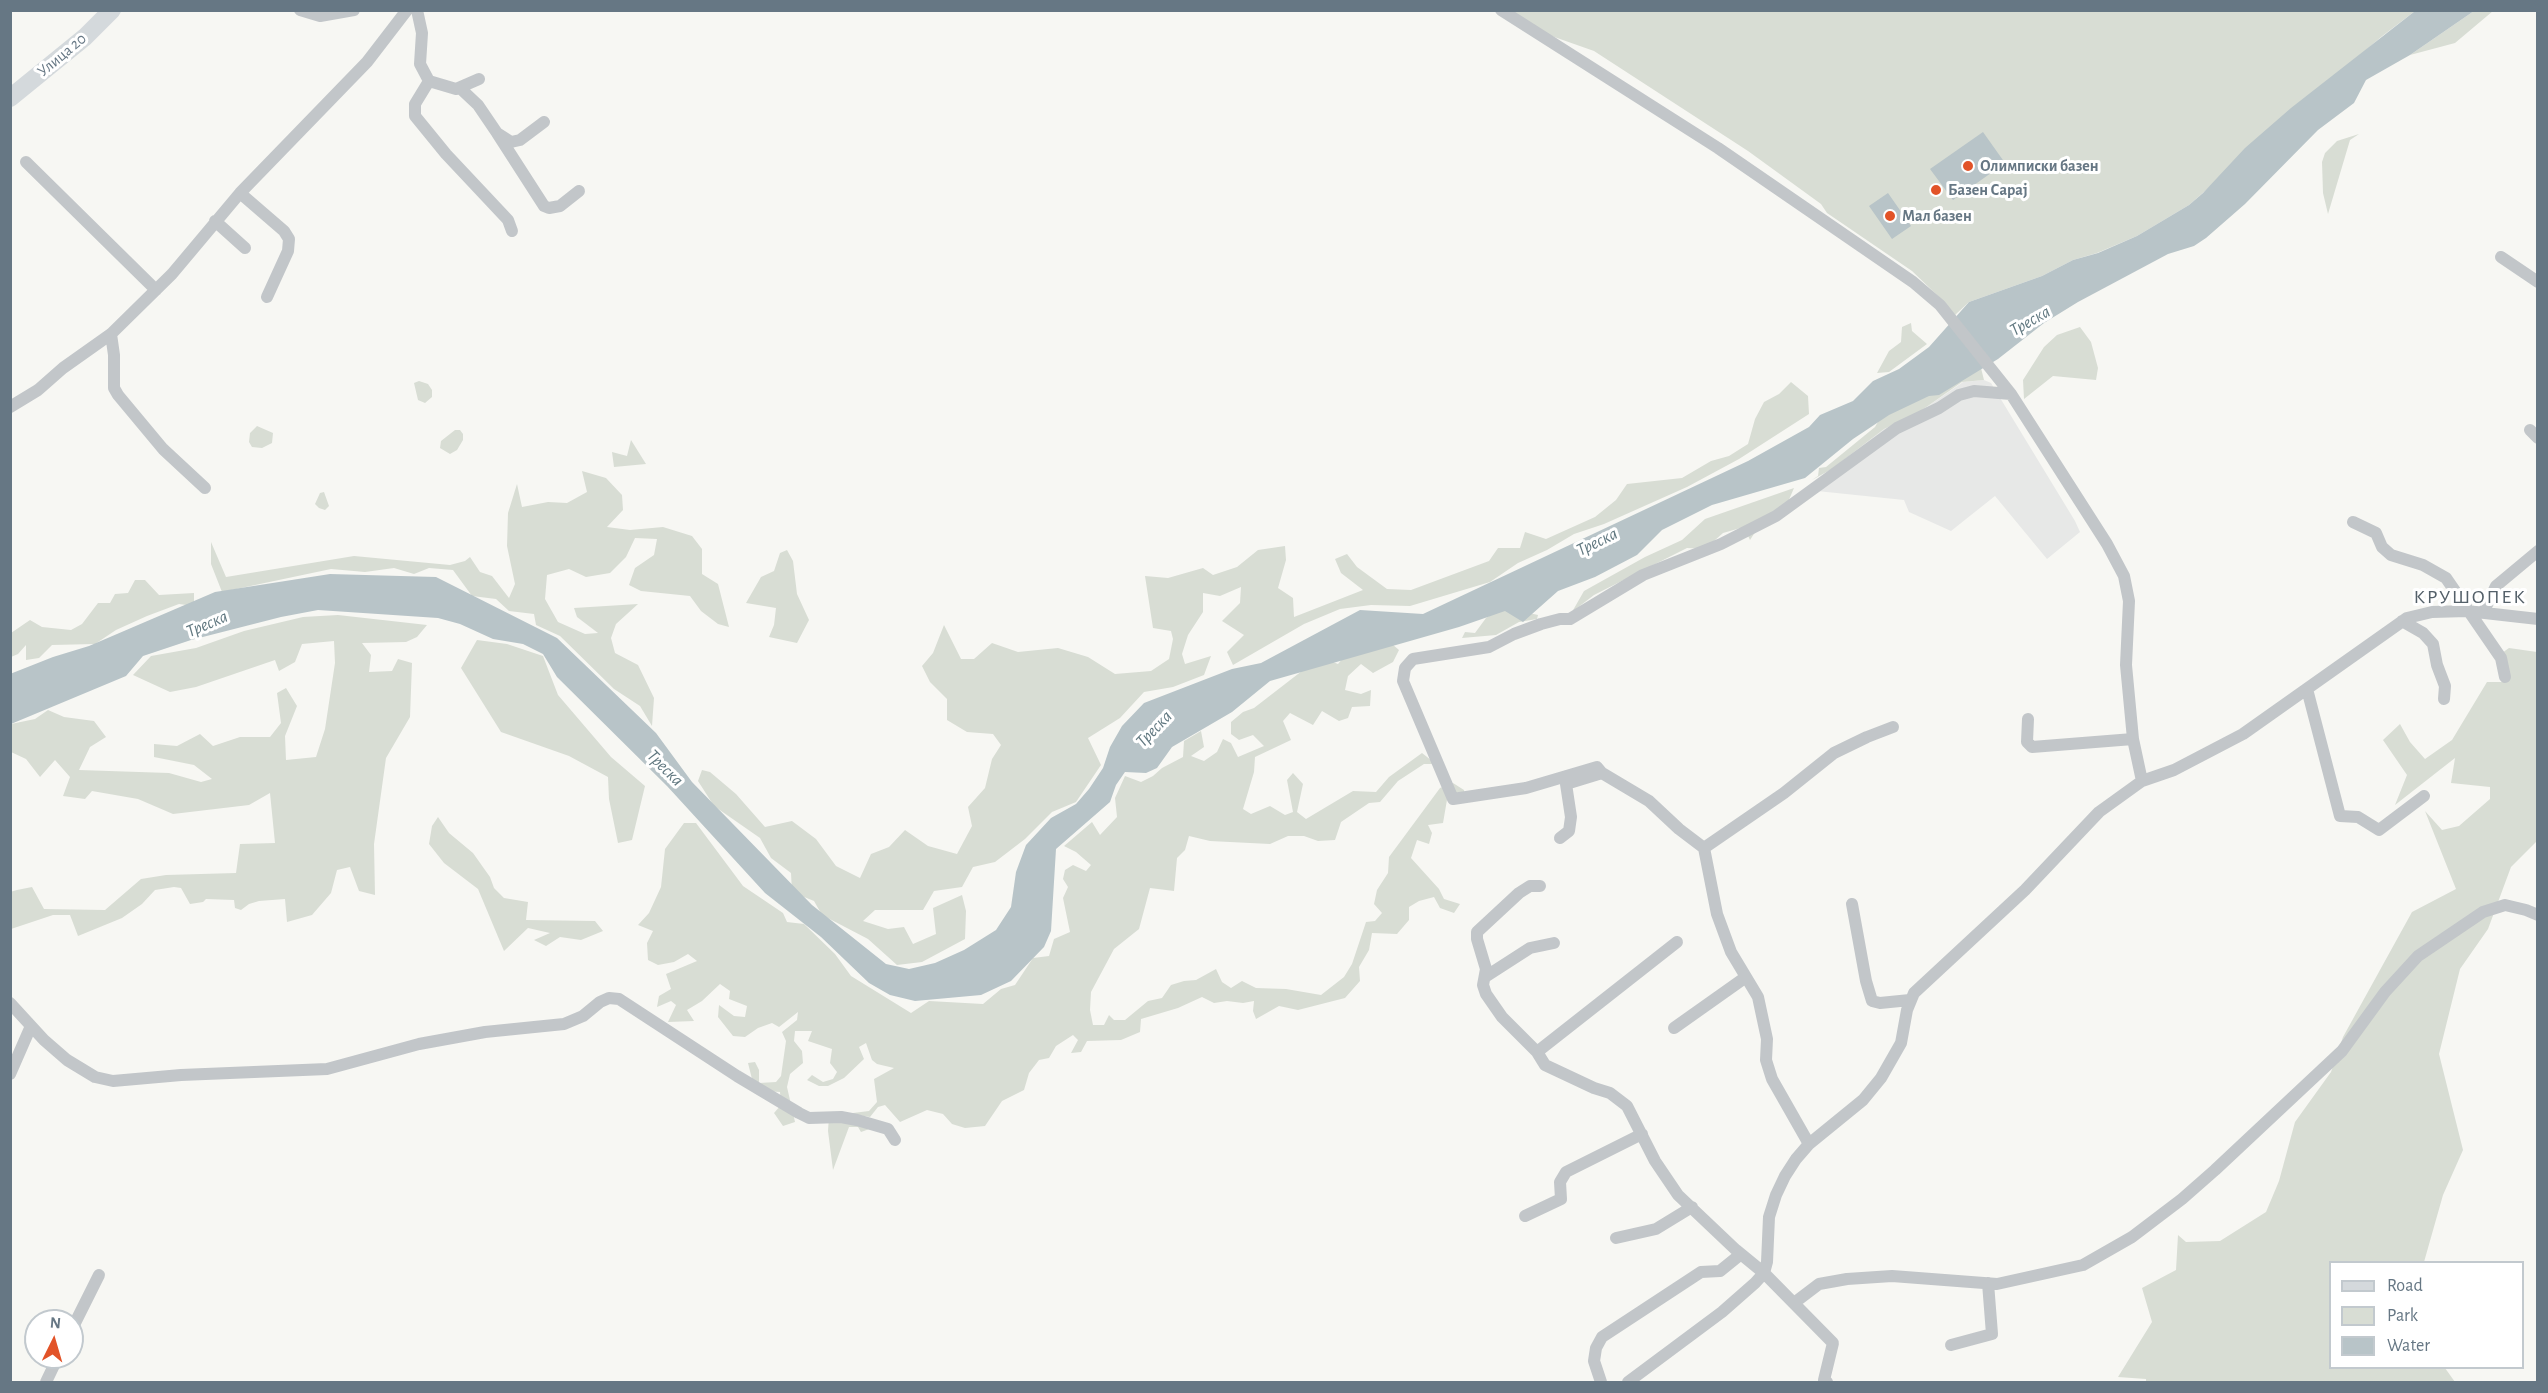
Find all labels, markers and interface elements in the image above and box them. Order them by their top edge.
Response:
street label: Улица 20 [34,29,90,81]
place label: Олимписки базен [1980,156,2099,176]
marker: Олимписки базен [1961,159,1975,173]
place label: Базен Сарај [1948,180,2028,200]
marker: Базен Сарај [1929,183,1943,197]
place label: Мал базен [1902,206,1972,226]
marker: Мал базен [1883,209,1897,223]
water label: Треска [2006,301,2054,341]
water label: Треска [1573,523,1621,561]
district label: КРУШОПЕК [2414,585,2526,609]
water label: Треска [183,606,231,642]
water label: Треска [1131,706,1177,752]
water label: Треска [642,745,688,791]
legend [2329,1261,2524,1369]
text: Road [2387,1277,2423,1295]
text: Park [2387,1307,2418,1325]
north arrow [24,1309,84,1369]
text: N [49,1315,62,1332]
text: Water [2387,1337,2430,1355]

